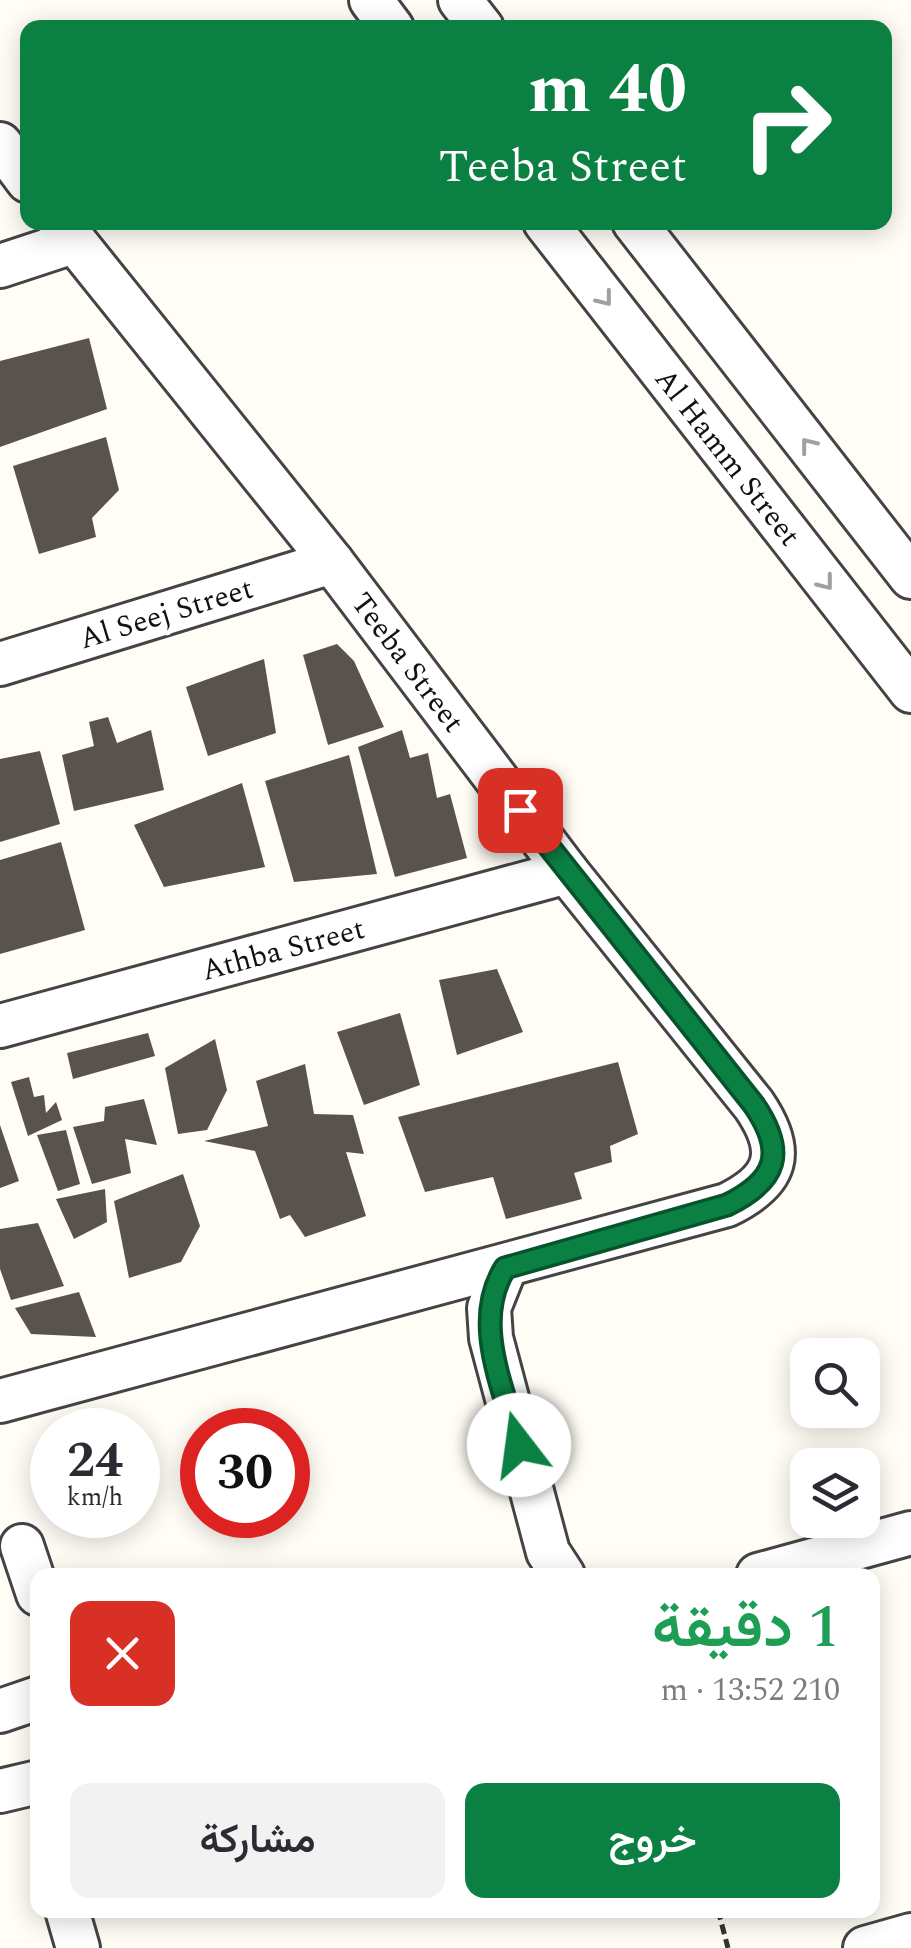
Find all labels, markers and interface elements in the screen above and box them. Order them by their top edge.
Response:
text: 40 m [528,37,687,143]
icon: right [722,60,852,190]
text: Teeba Street [439,133,687,202]
one-way arrow [593,288,611,306]
street label: Al Hamm Street [643,359,812,557]
one-way arrow [802,439,820,457]
street label: Al Seej Street [74,566,259,662]
one-way arrow [815,572,832,590]
street label: Teeba Street [339,583,475,743]
pin [478,768,563,853]
icon: arrive [493,783,548,838]
street label: Athba Street [197,906,370,994]
map controls [790,1338,880,1538]
button: search [790,1338,880,1428]
position arrow [467,1393,571,1497]
speed limit sign: 30 [180,1408,310,1538]
text: 24 [67,1423,123,1499]
button: layers [790,1448,880,1538]
text: km/h [67,1479,123,1517]
text: 1 دقيقة [652,1582,840,1674]
button: close [70,1601,175,1706]
text: 210 m · 13:52 [660,1666,840,1715]
button: مشاركة [70,1783,445,1898]
button: خروج [465,1783,840,1898]

